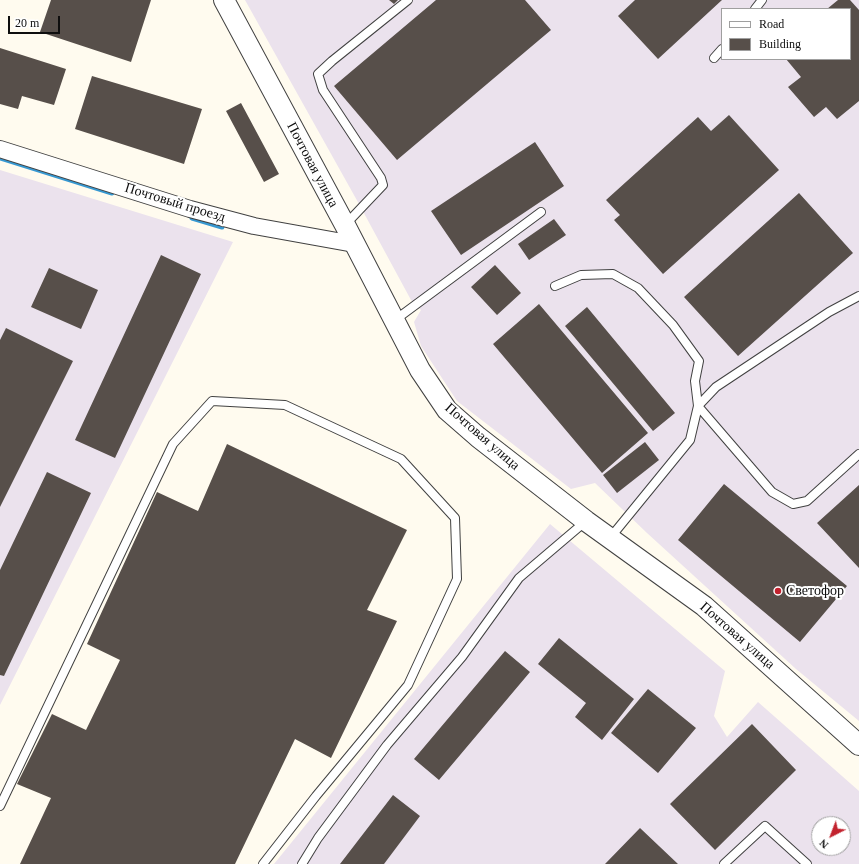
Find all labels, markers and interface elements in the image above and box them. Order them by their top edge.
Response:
scale bar [10,8,62,34]
legend [721,8,851,60]
text: 20 m [15,16,39,30]
text: Road [759,17,784,31]
text: Building [759,37,801,51]
street label: Почтовая улица [283,120,341,210]
street label: Почтовый проезд [123,180,227,226]
street label: Почтовая улица [441,400,523,474]
place label: Светофор [786,583,844,599]
marker: Светофор [773,586,783,596]
street label: Почтовая улица [696,599,778,673]
north arrow [811,816,851,856]
text: N [817,837,831,851]

